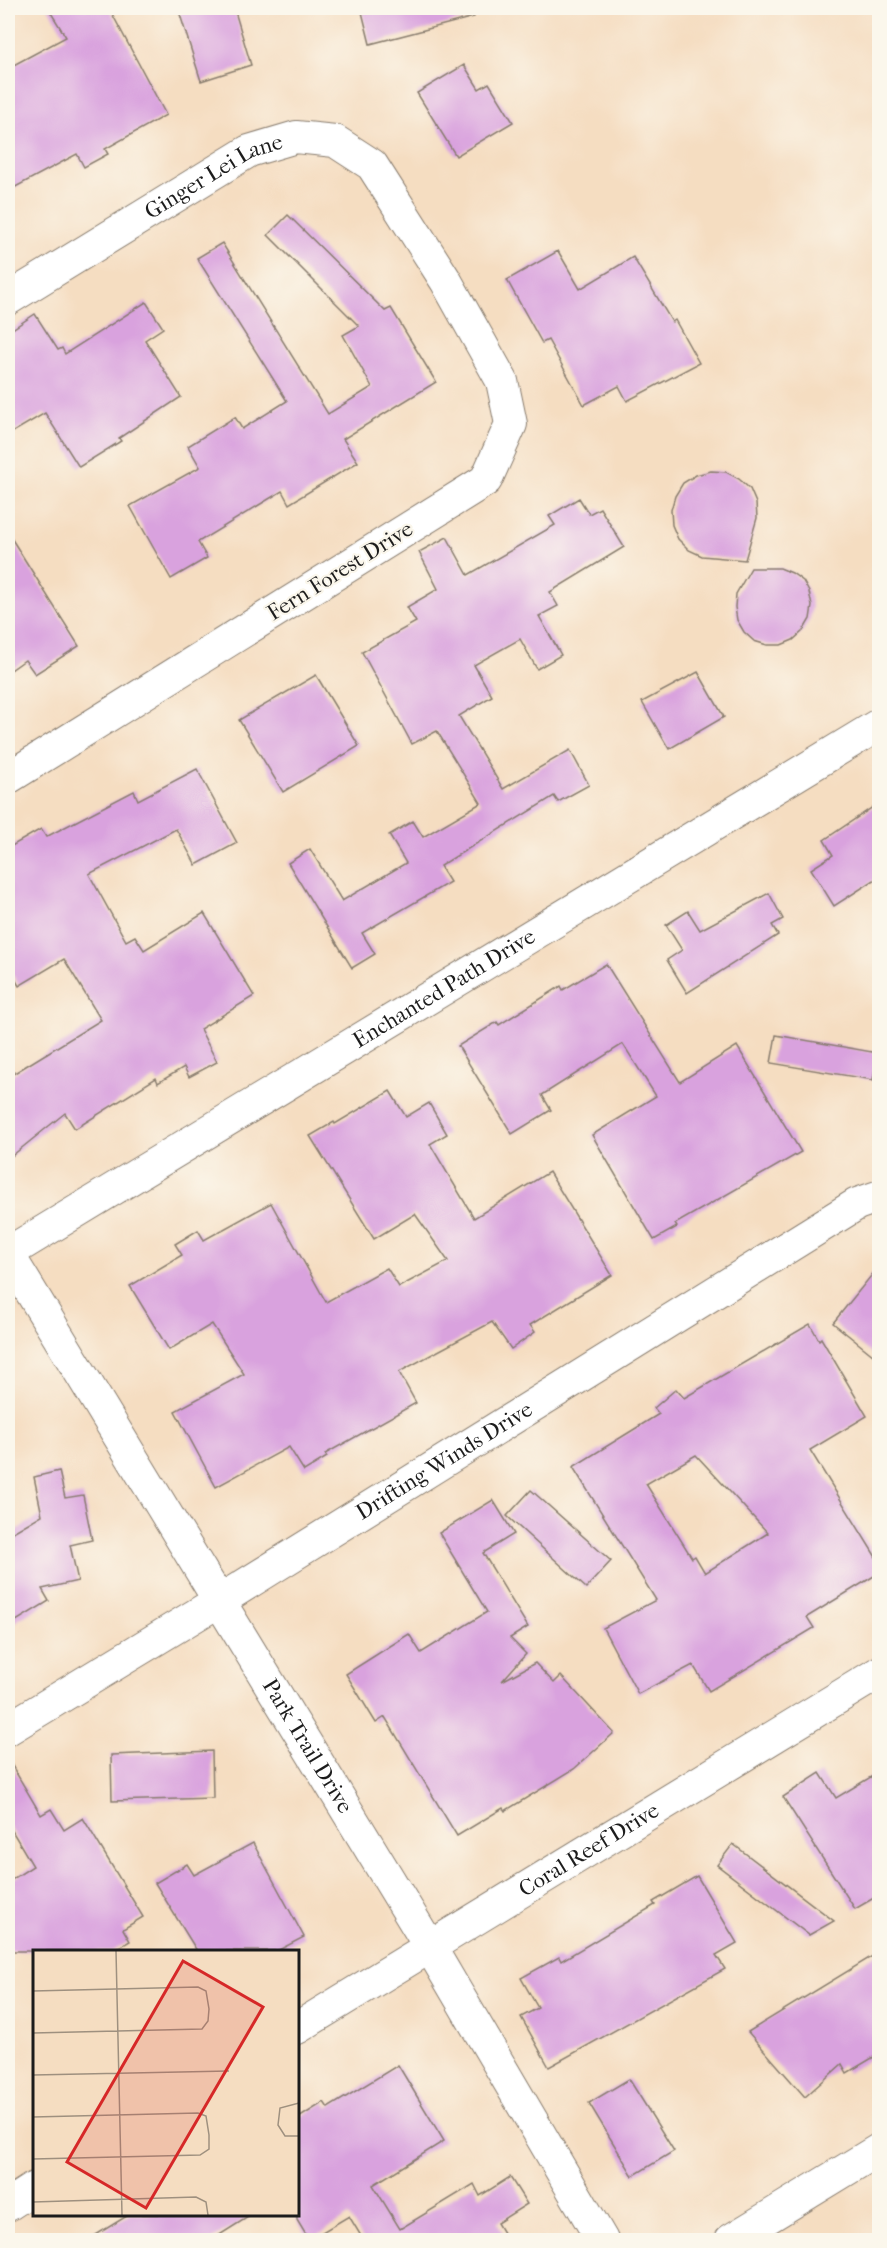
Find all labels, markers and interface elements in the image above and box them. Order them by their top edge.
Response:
street label: Ginger Lei Lane [140,129,286,225]
street label: Fern Forest Drive [262,516,418,626]
street label: Enchanted Path Drive [348,923,540,1054]
street label: Drifting Winds Drive [351,1396,537,1526]
street label: Park Trail Drive [257,1674,358,1818]
street label: Coral Reef Drive [514,1797,664,1902]
inset map [33,1950,298,2215]

